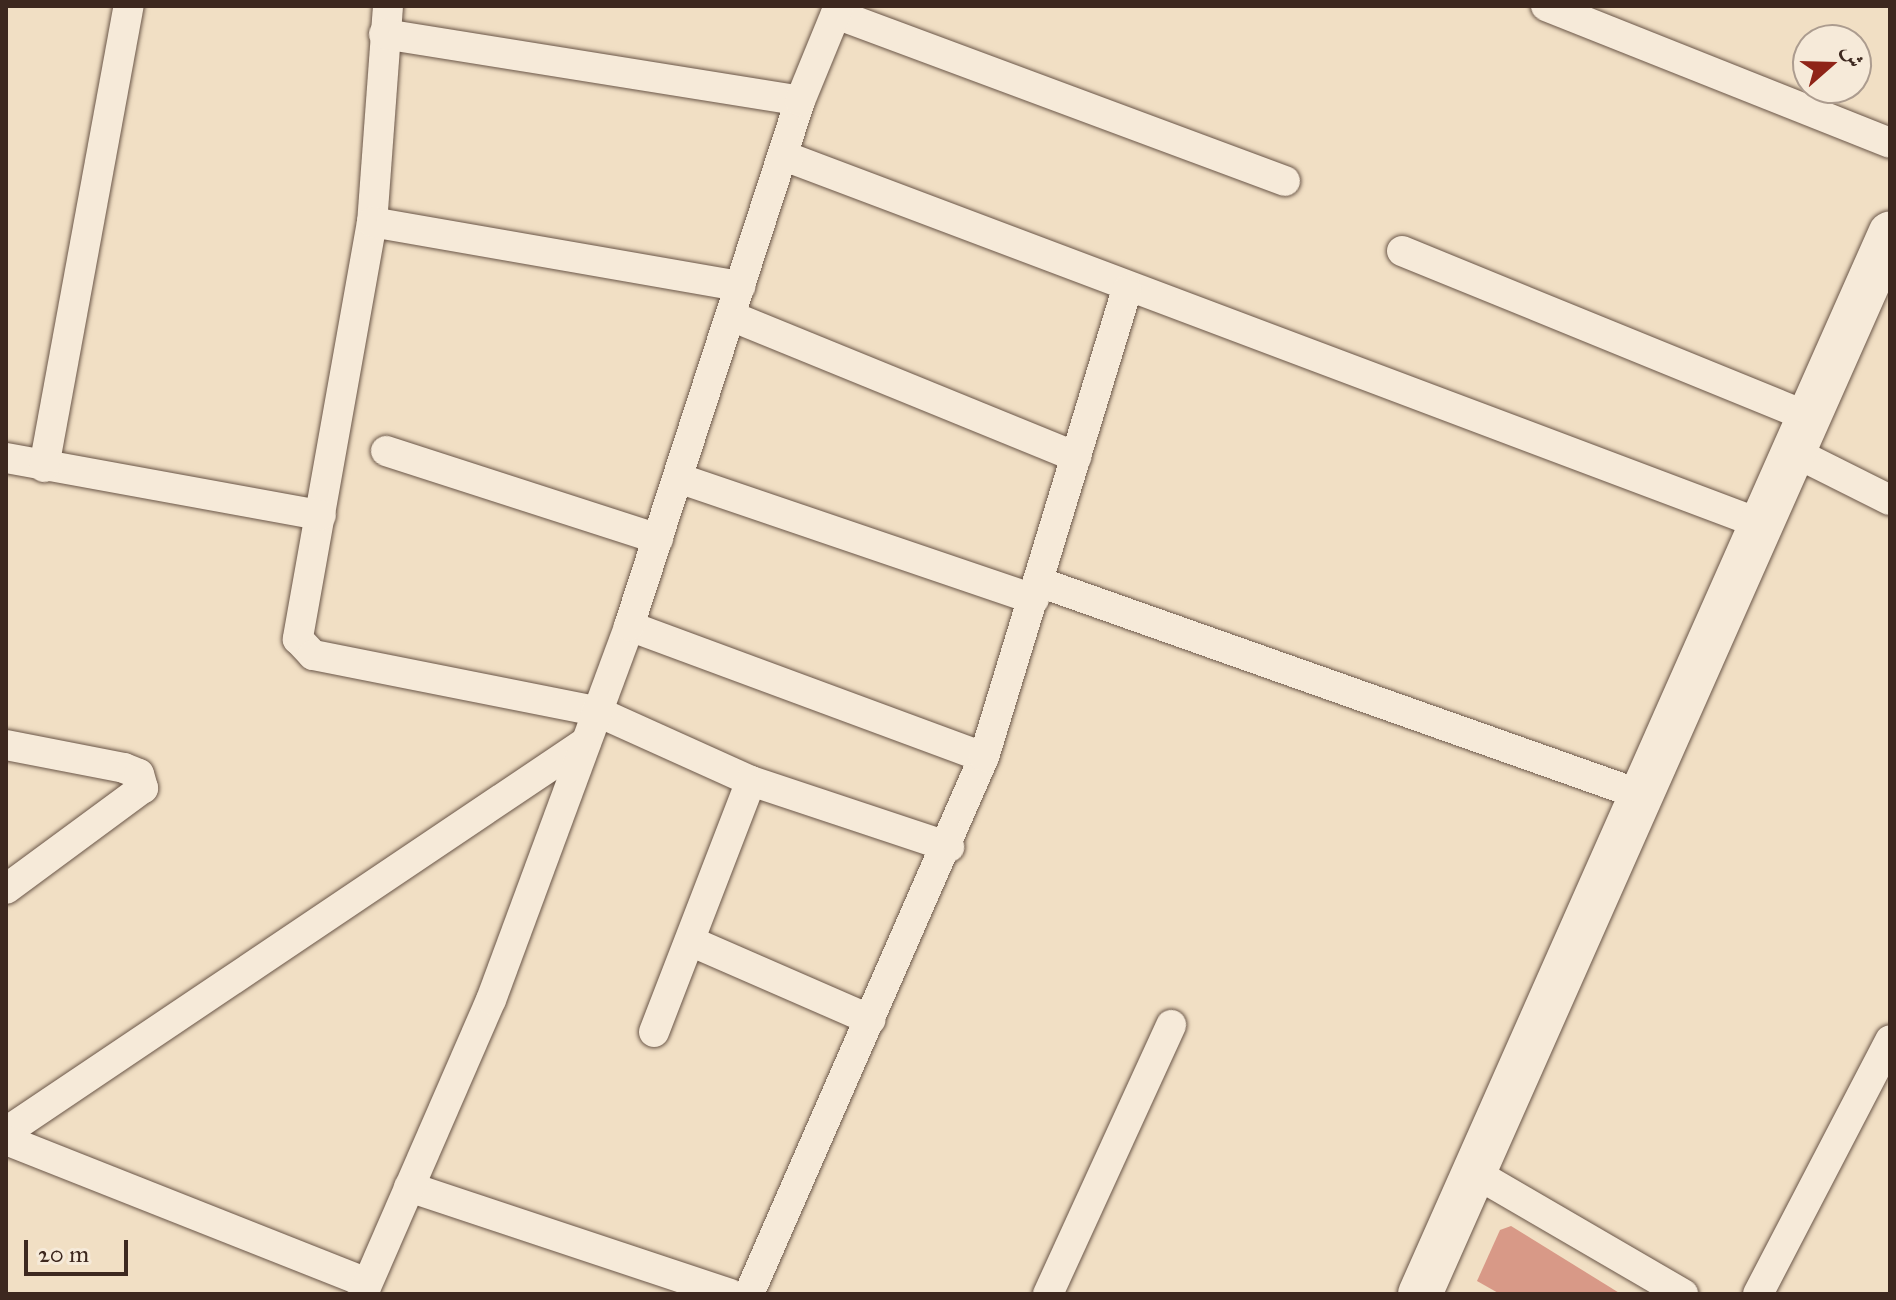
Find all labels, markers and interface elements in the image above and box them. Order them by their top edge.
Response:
north arrow [1792,24,1872,104]
text: ش [1837,41,1870,71]
scale bar [28,1224,132,1274]
text: 20 m [38,1239,89,1269]

